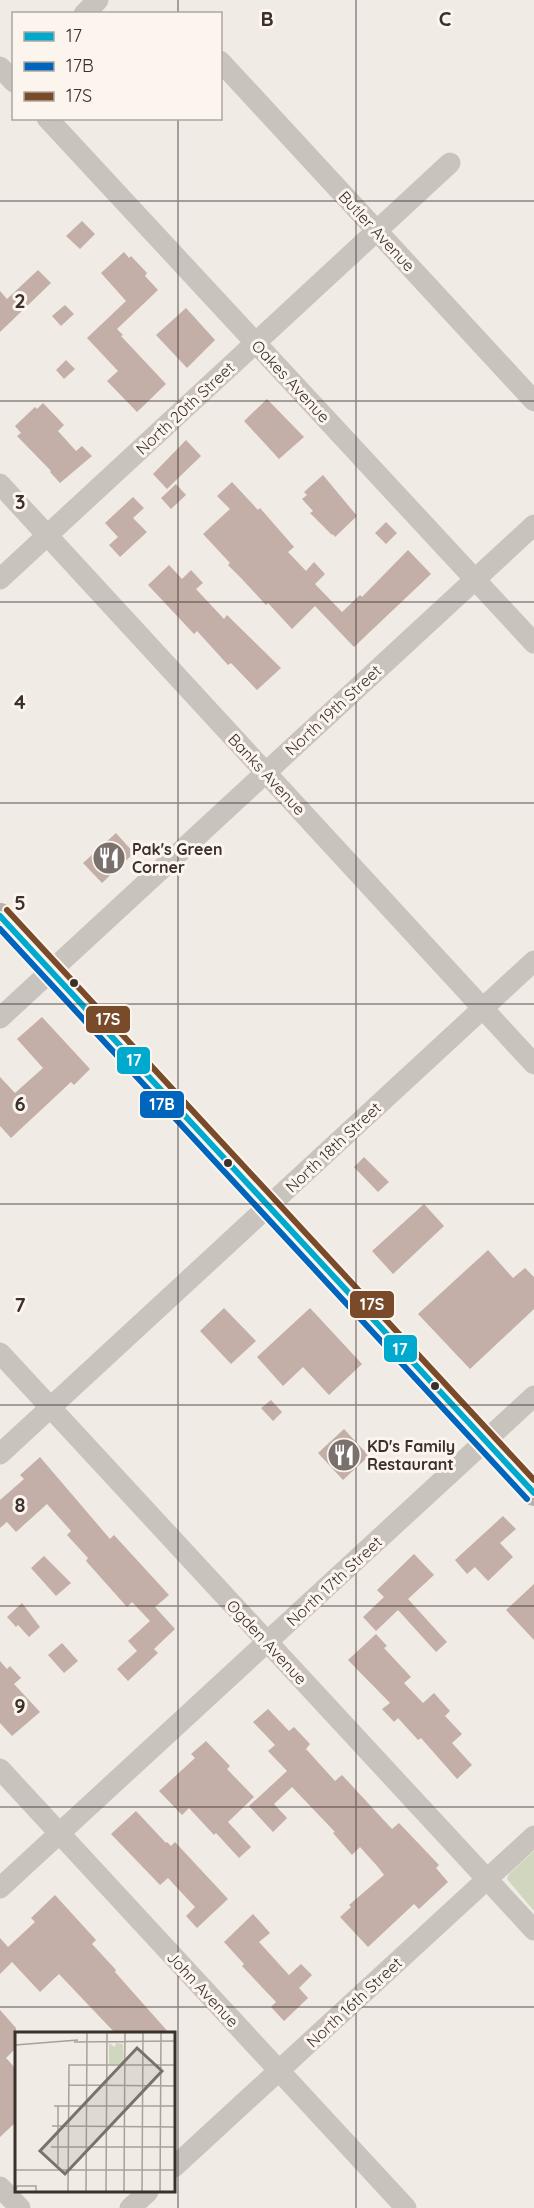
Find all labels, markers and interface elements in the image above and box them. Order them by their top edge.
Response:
text: B [260,6,274,31]
text: C [439,6,452,31]
legend [12,12,222,120]
text: 17 [66,24,82,47]
text: 17B [66,54,94,77]
text: 17S [66,84,92,107]
street label: Butler Avenue [335,187,419,275]
text: 2 [14,288,26,313]
street label: Oakes Avenue [248,335,334,427]
street label: North 20th Street [132,357,238,459]
text: 3 [15,489,25,514]
street label: North 19th Street [281,660,385,760]
text: 4 [14,689,26,714]
street label: Banks Avenue [224,729,310,819]
place label: Pak's Green Corner [132,839,222,877]
restaurant icon: Pak's Green Corner [91,840,127,876]
text: 5 [14,890,26,915]
unlabelled marker [68,977,80,989]
line badge: 17S [85,1005,131,1034]
text: 17S [96,1009,120,1029]
line badge: 17 [116,1046,151,1075]
text: 17 [126,1050,142,1070]
line badge: 17B [139,1090,185,1119]
text: 6 [14,1091,26,1116]
text: 17B [149,1094,175,1114]
street label: North 18th Street [281,1098,385,1196]
unlabelled marker [222,1157,234,1169]
line badge: 17S [349,1290,395,1319]
text: 7 [15,1292,26,1317]
text: 17S [360,1294,384,1314]
line badge: 17 [383,1334,418,1363]
text: 17 [392,1339,408,1359]
unlabelled marker [429,1380,441,1392]
place label: KD's Family Restaurant [367,1436,455,1474]
restaurant icon: KD's Family Restaurant [326,1437,362,1473]
text: 8 [15,1492,26,1517]
street label: North 17th Street [282,1532,386,1630]
street label: Ogden Avenue [223,1595,311,1689]
text: 9 [14,1693,26,1718]
street label: John Avenue [163,1947,243,2031]
street label: North 16th Street [302,1953,406,2051]
inset map [15,2032,176,2193]

